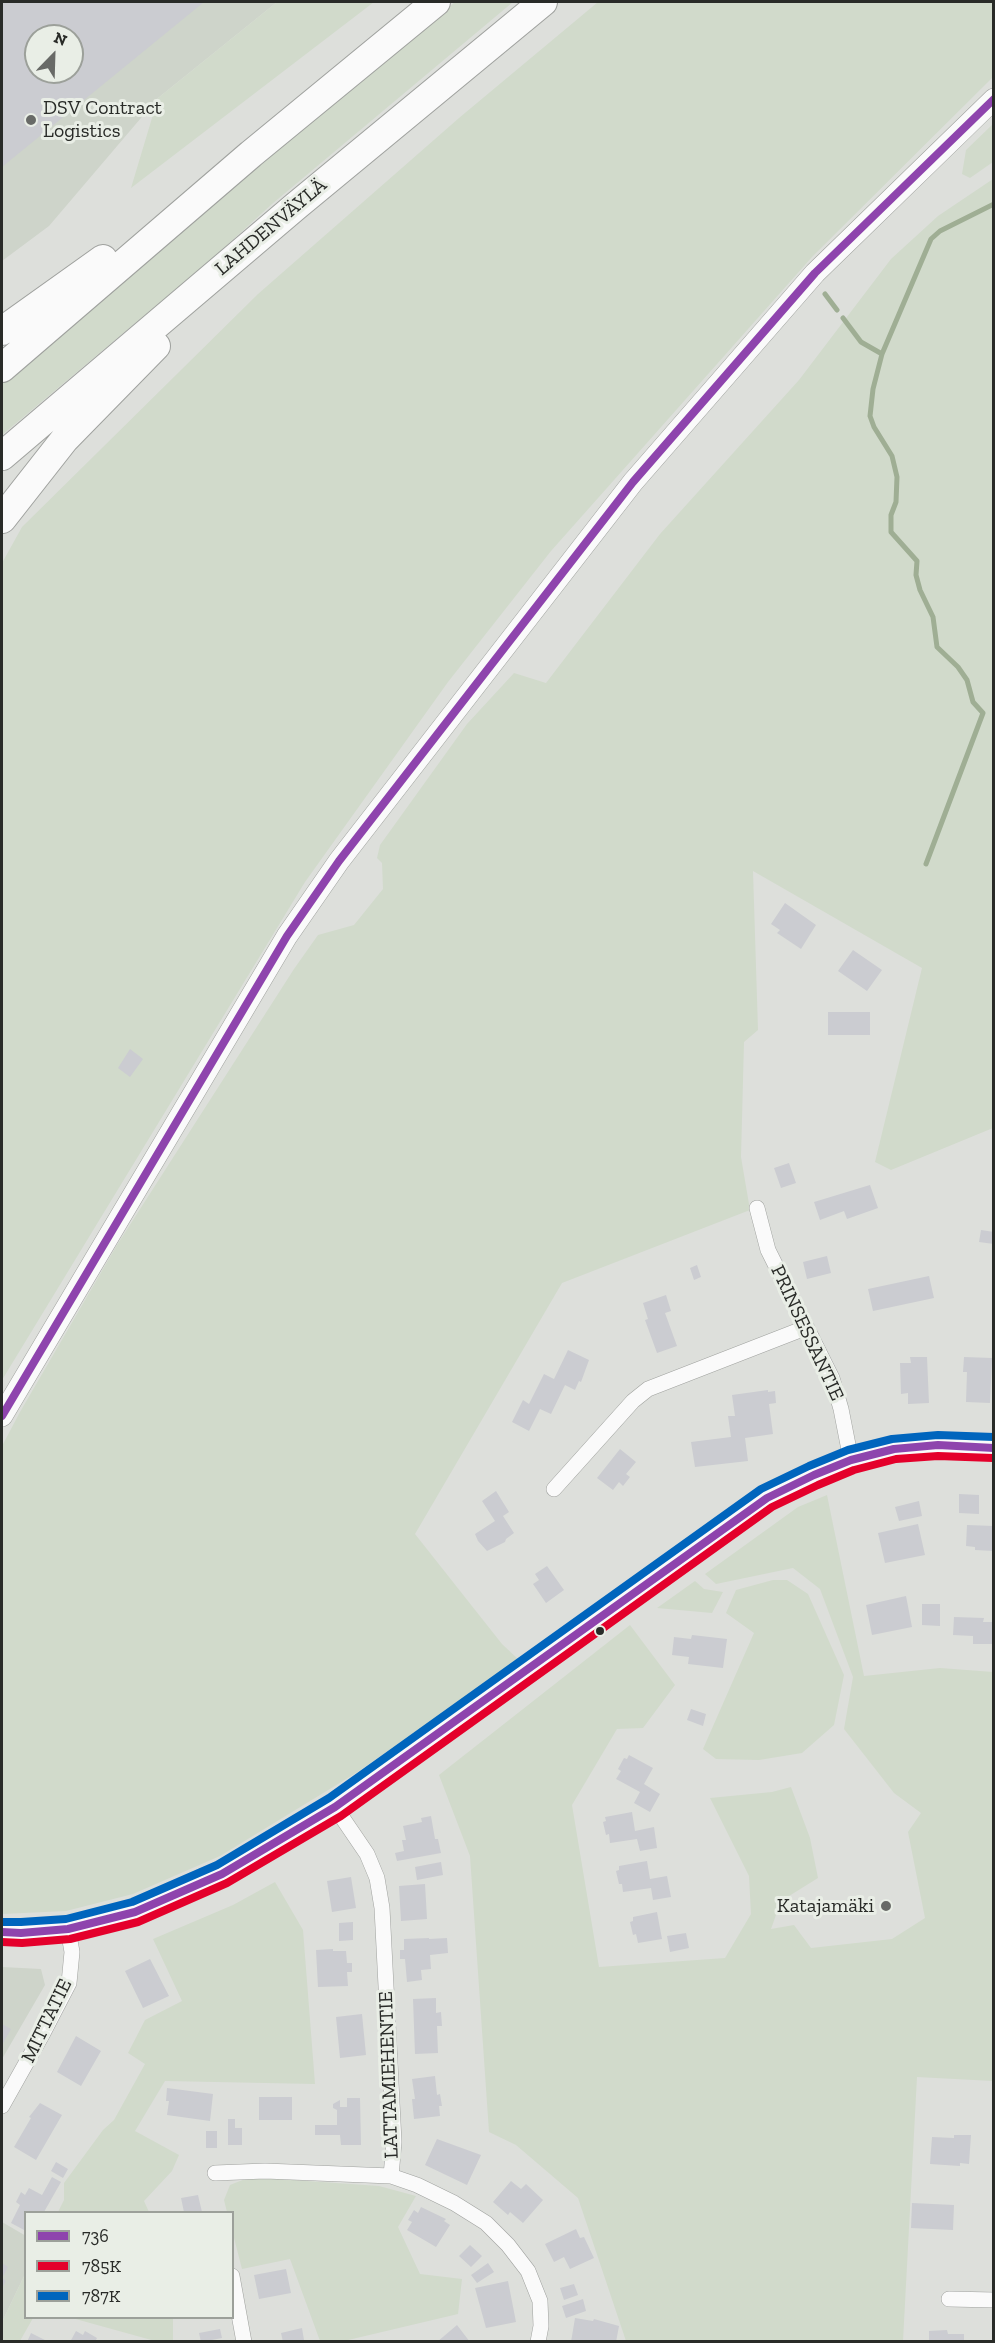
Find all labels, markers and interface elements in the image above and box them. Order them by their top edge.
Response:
north arrow [24,24,84,84]
text: N [51,28,70,50]
place label: DSV Contract Logistics [43,96,162,143]
marker: DSV Contract Logistics [24,113,38,127]
street label: LAHDENVÄYLÄ [210,173,332,281]
street label: PRINSESSANTIE [765,1262,849,1404]
unlabelled marker [594,1625,606,1637]
place label: Katajamäki [777,1894,874,1918]
marker: Katajamäki [879,1899,893,1913]
street label: MITTATIE [16,1975,78,2067]
street label: LATTAMIEHENTIE [374,1991,404,2159]
legend [24,2211,234,2319]
text: 736 [82,2225,109,2247]
text: 785K [82,2255,121,2277]
text: 787K [82,2285,120,2307]

